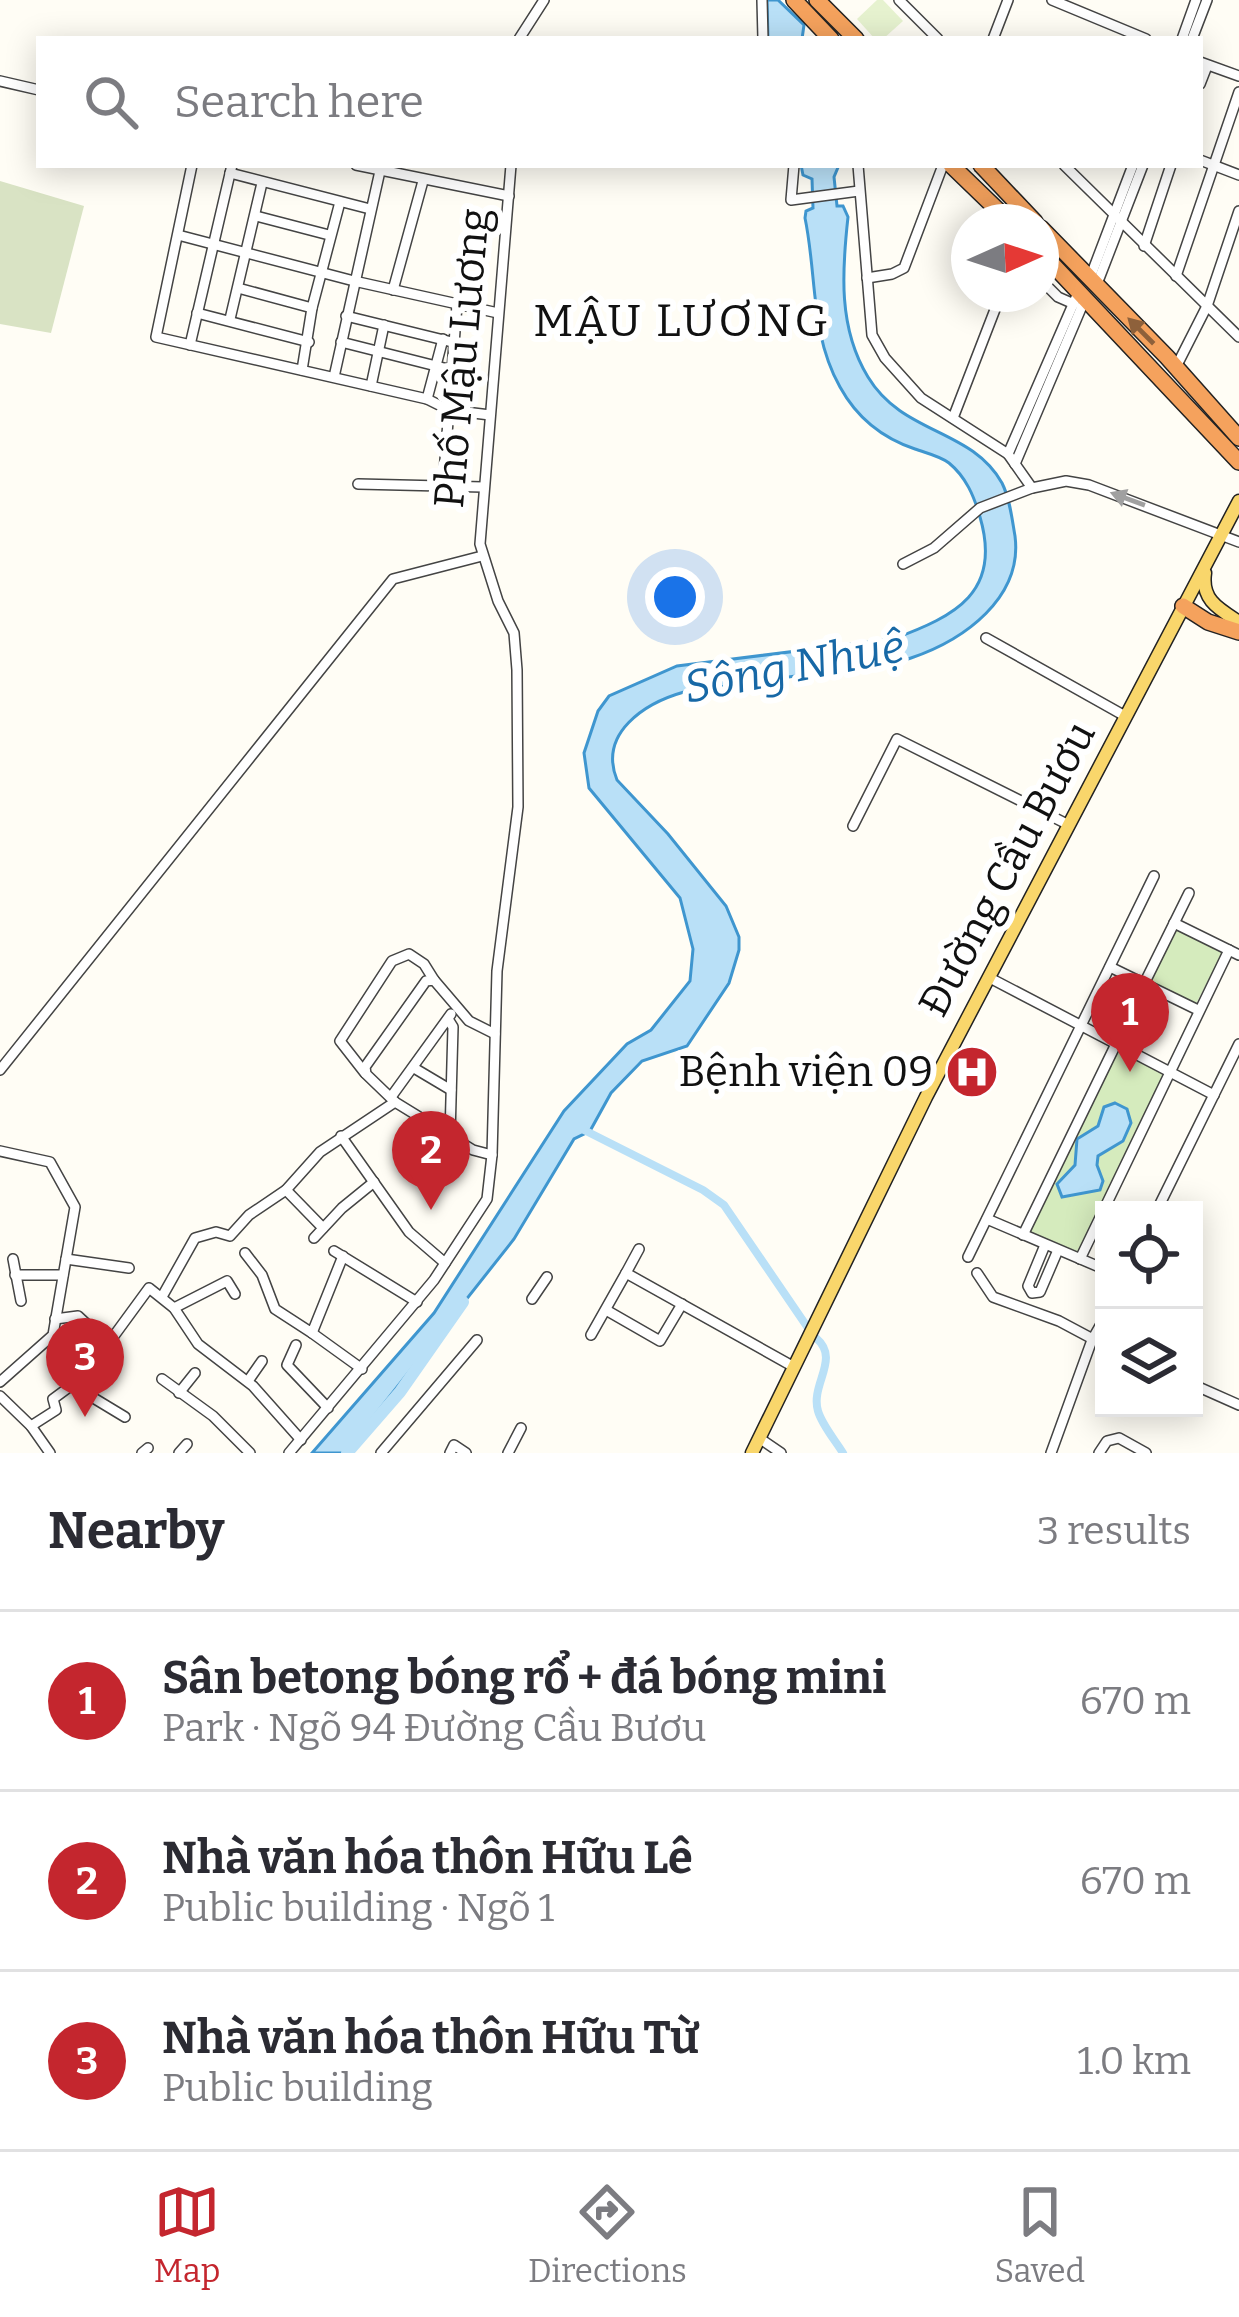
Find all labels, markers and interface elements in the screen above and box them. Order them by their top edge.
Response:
search box [36,36,1203,168]
icon: search [78,69,144,135]
text: Search here [174,75,424,129]
north arrow [951,204,1059,312]
street label: Phố Mậu Lương [424,206,500,510]
district label: MẬU LƯƠNG [533,294,831,348]
one-way arrow [1127,317,1155,345]
one-way arrow [1110,489,1146,507]
your location [645,567,705,627]
water label: Sông Nhuệ [679,619,909,715]
street label: Đường Cầu Bươu [908,713,1106,1025]
pin: 1 [1091,973,1169,1072]
hospital icon: Bệnh viện 09 [944,1044,1000,1100]
place label: Bệnh viện 09 [678,1047,933,1097]
pin: 2 [392,1111,470,1210]
map controls [1095,1201,1203,1417]
button: locate [1095,1201,1203,1309]
button: layers [1095,1309,1203,1417]
pin: 3 [46,1318,124,1417]
text: Nearby [48,1500,224,1562]
text: 3 results [1037,1508,1191,1554]
text: Sân betong bóng rổ + đá bóng mini [162,1651,886,1705]
text: 1 [79,1678,95,1724]
text: 670 m [1080,1678,1191,1724]
text: Park · Ngõ 94 Đường Cầu Bươu [162,1705,706,1751]
text: Nhà văn hóa thôn Hữu Lê [162,1831,693,1885]
text: 2 [76,1858,98,1904]
text: 670 m [1080,1858,1191,1904]
text: Public building · Ngõ 1 [162,1885,554,1931]
text: Nhà văn hóa thôn Hữu Từ [162,2011,700,2065]
text: 3 [76,2038,98,2084]
text: 1.0 km [1078,2038,1191,2084]
text: Public building [162,2065,433,2111]
tab: Map [154,2179,220,2291]
tab: Directions [528,2179,687,2291]
tab: Saved [995,2179,1085,2291]

